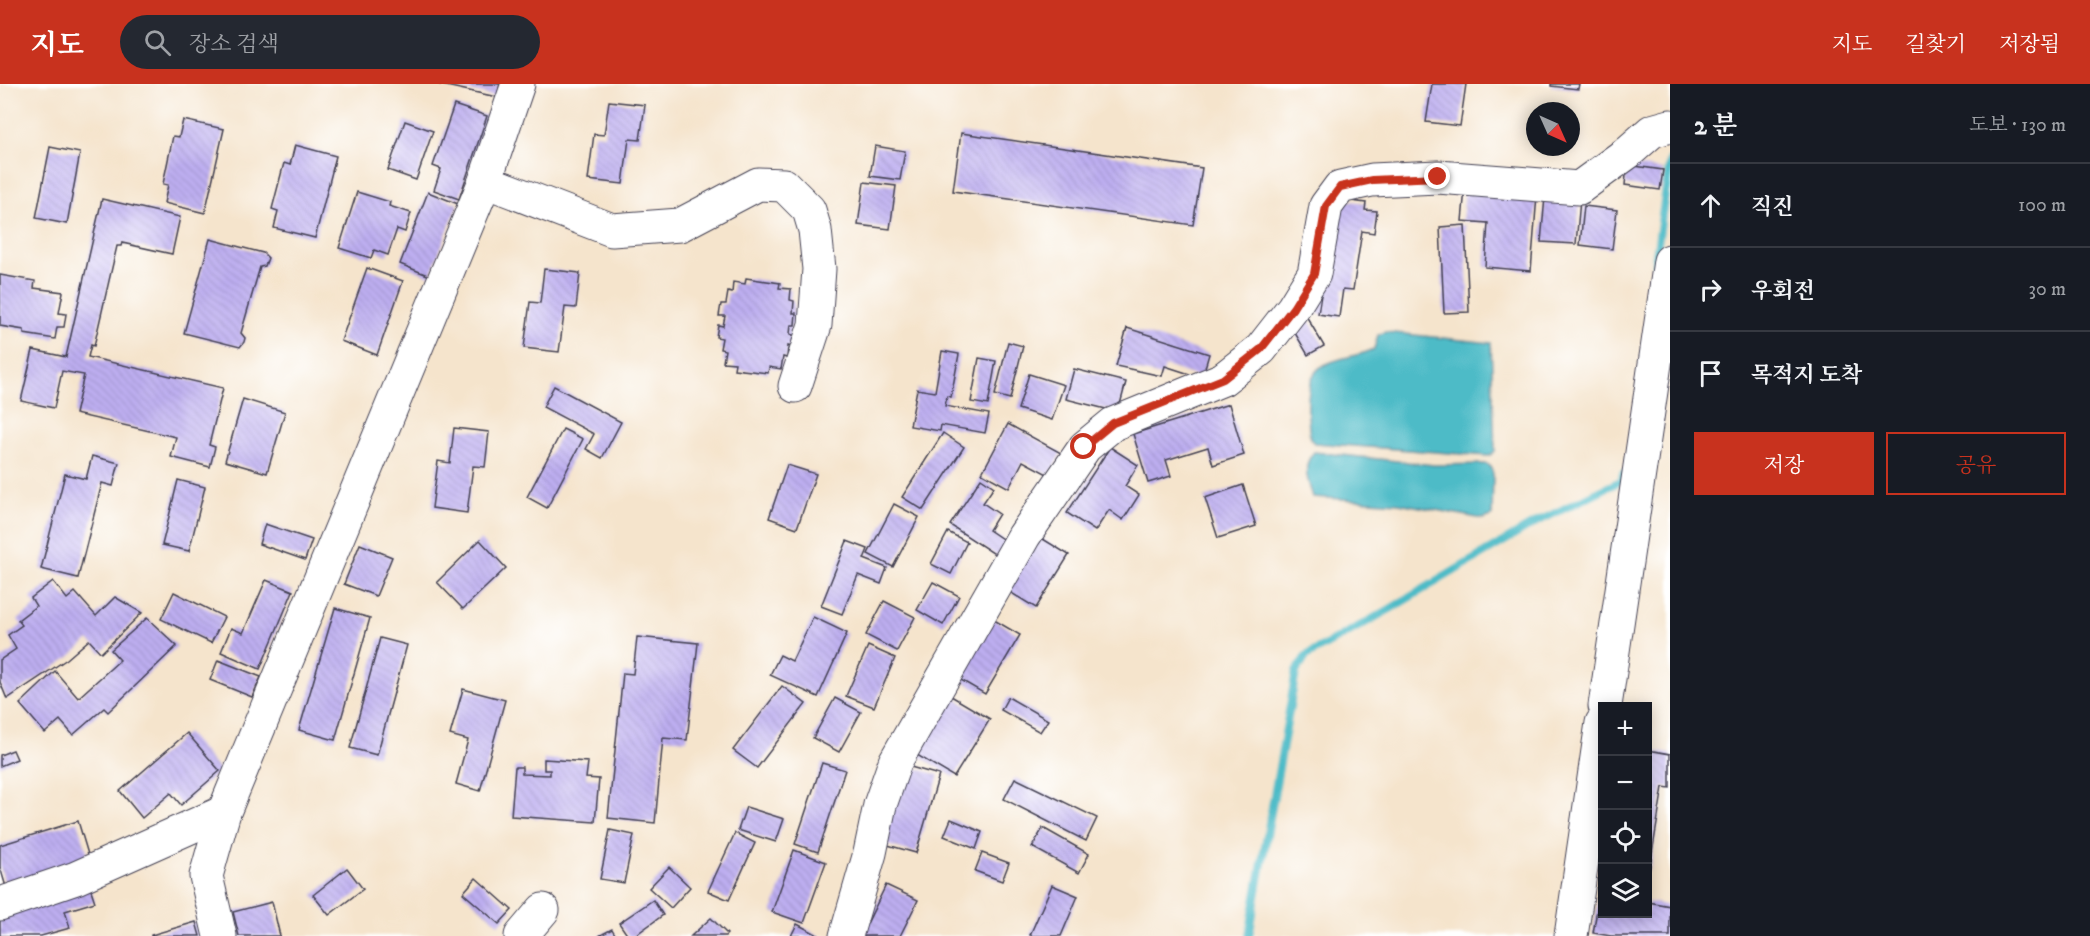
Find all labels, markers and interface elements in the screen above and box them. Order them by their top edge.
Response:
search box [120,15,540,69]
icon: search [141,26,174,59]
text: 지도 [30,28,84,63]
text: 장소 검색 [189,31,279,58]
text: 지도 [1832,32,1872,58]
text: 길찾기 [1905,32,1966,58]
text: 저장됨 [1999,32,2060,58]
north arrow [1526,102,1580,156]
text: 2 분 [1694,110,1737,143]
text: 도보 · 130 m [1969,113,2066,138]
route end [1424,163,1450,189]
icon: ahead [1694,189,1727,222]
text: 100 m [2018,193,2066,218]
text: 직진 [1751,194,1794,221]
icon: right [1694,273,1727,306]
text: 30 m [2028,277,2066,302]
text: 우회전 [1751,278,1815,305]
icon: arrive [1694,357,1727,390]
text: 목적지 도착 [1751,362,1862,389]
button: 저장 [1694,432,1874,495]
button: 공유 [1886,432,2066,495]
route start [1070,433,1096,459]
map controls [1598,702,1652,918]
button: + [1598,702,1652,756]
button: − [1598,756,1652,810]
button: locate [1598,810,1652,864]
button: layers [1598,864,1652,918]

